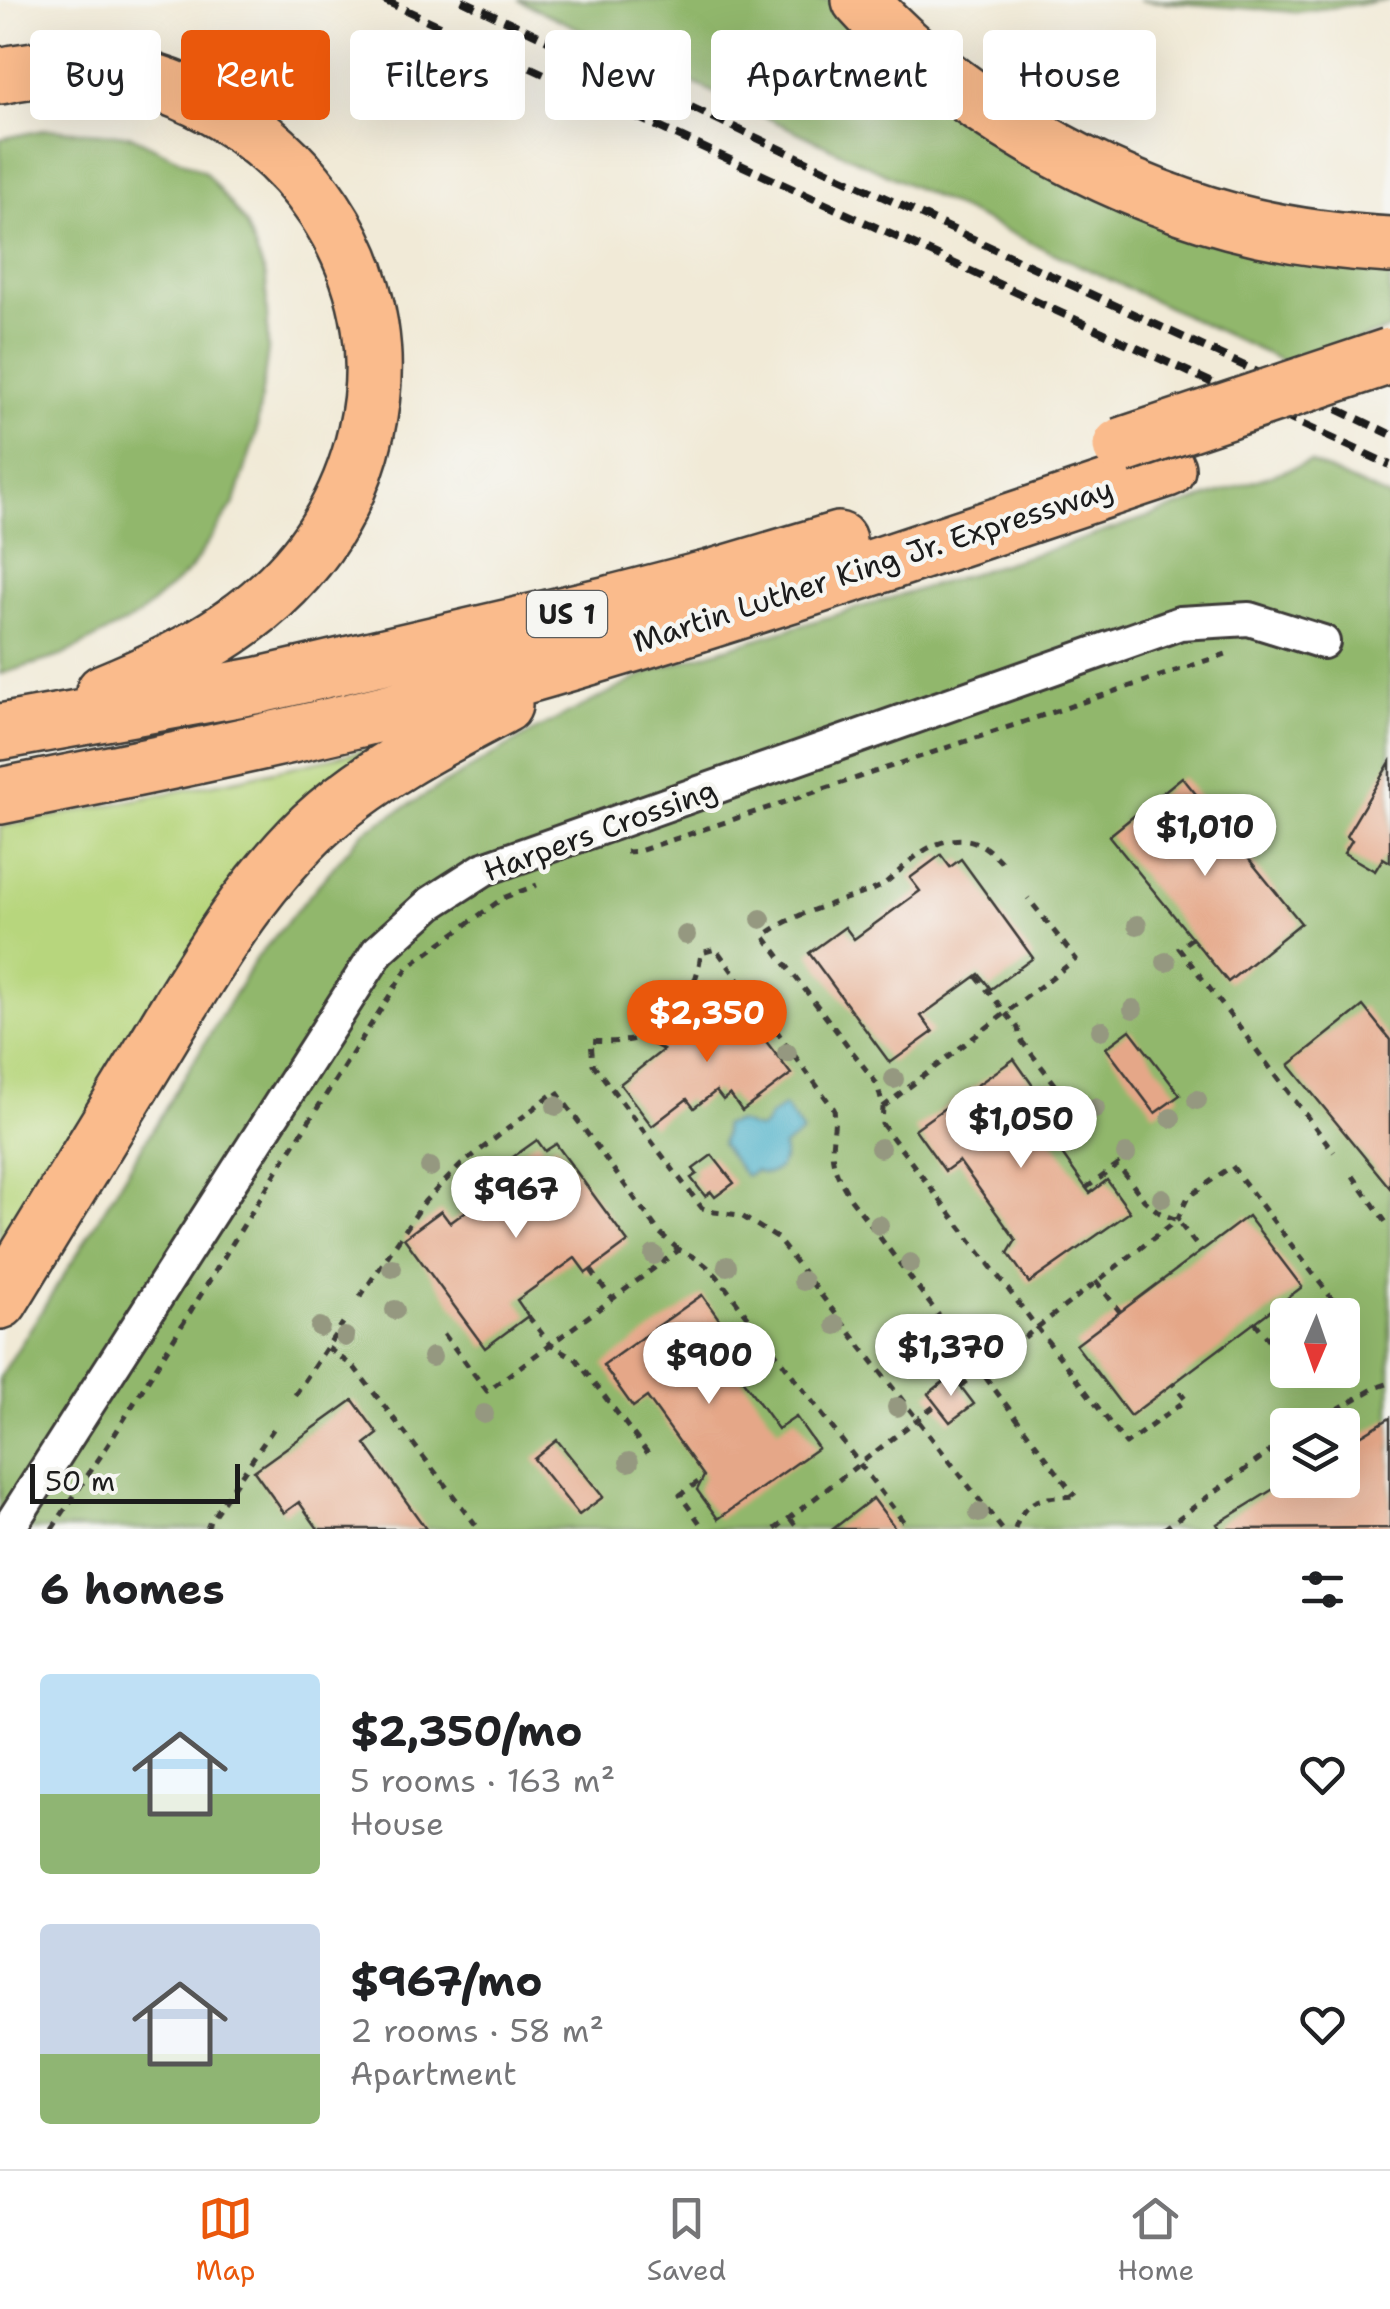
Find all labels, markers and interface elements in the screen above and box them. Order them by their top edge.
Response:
chip: Buy [30,30,161,120]
chip: Rent [181,30,330,120]
chip: Filters [350,30,525,120]
chip: New [545,30,691,120]
chip: Apartment [711,30,963,120]
chip: House [983,30,1156,120]
street label: Martin Luther King Jr. Expressway [628,468,1118,662]
road number: US 1 [527,591,607,637]
street label: Harpers Crossing [478,769,722,891]
pin: $1,010 [1124,794,1286,879]
text: $1,010 [1155,805,1255,848]
pin: $2,350 [626,980,788,1065]
text: $2,350 [649,991,765,1034]
pin: $1,050 [940,1086,1102,1171]
text: $1,050 [968,1097,1074,1140]
pin: $967 [457,1156,575,1241]
text: $967 [473,1167,559,1210]
north arrow [1270,1298,1360,1388]
map controls [1270,1298,1360,1498]
pin: $1,370 [870,1314,1032,1399]
pin: $900 [650,1322,768,1407]
text: $1,370 [897,1325,1005,1368]
text: $900 [665,1333,753,1376]
button: layers [1270,1408,1360,1498]
scale bar [30,1459,240,1504]
text: 50 m [45,1462,115,1500]
text: 6 homes [40,1561,225,1617]
icon: filters [1295,1562,1350,1617]
text: $2,350/mo [350,1703,582,1759]
icon: home [120,1714,240,1834]
icon: heart [1295,1747,1350,1802]
text: 5 rooms · 163 m² [350,1759,615,1802]
text: House [350,1802,444,1845]
text: $967/mo [350,1953,543,2009]
icon: home [120,1964,240,2084]
icon: heart [1295,1997,1350,2052]
text: 2 rooms · 58 m² [350,2009,604,2052]
text: Apartment [350,2052,517,2095]
tab: Map [196,2191,256,2289]
tab: Saved [647,2191,726,2289]
tab: Home [1117,2191,1194,2289]

